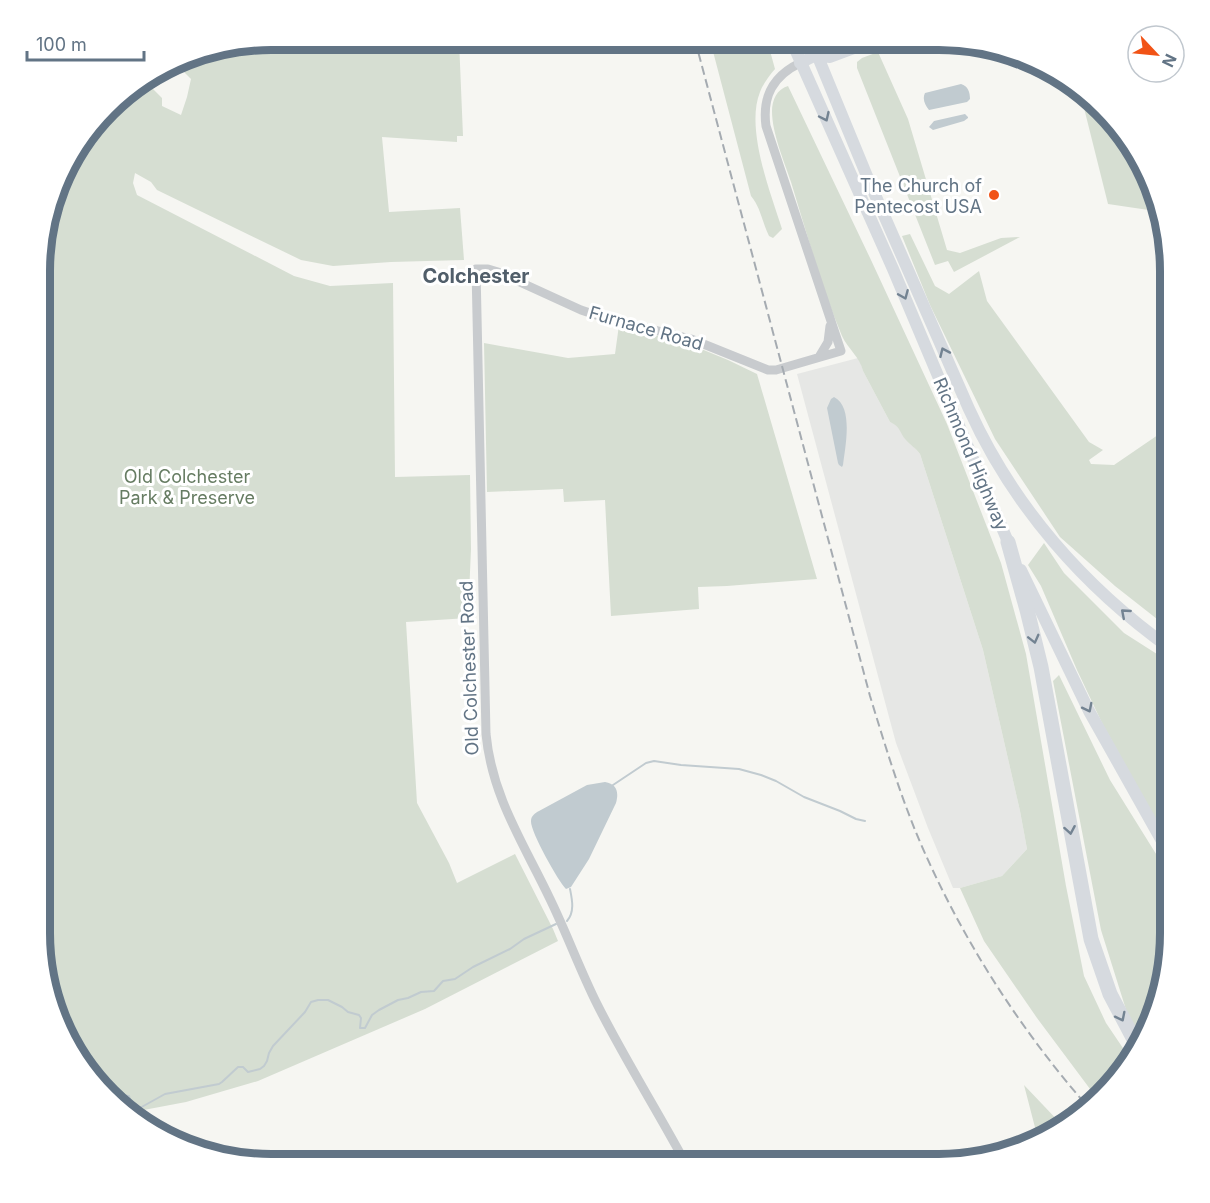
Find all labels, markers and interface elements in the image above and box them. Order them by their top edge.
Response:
scale bar [27,24,144,62]
north arrow [1126,24,1186,84]
text: 100 m [36,34,87,55]
text: N [1158,51,1181,70]
one-way arrow [817,110,829,121]
place label: The Church of Pentecost USA [854,175,982,217]
marker: The Church of Pentecost USA [987,188,1001,202]
district label: Colchester [422,264,530,288]
one-way arrow [897,288,909,299]
street label: Furnace Road [587,302,705,354]
one-way arrow [939,347,951,358]
street label: Richmond Highway [929,374,1013,534]
park label: Old Colchester Park & Preserve [119,466,255,508]
street label: Old Colchester Road [455,580,483,756]
one-way arrow [1121,609,1131,620]
one-way arrow [1027,634,1040,644]
one-way arrow [1080,702,1092,713]
one-way arrow [1064,826,1076,835]
one-way arrow [1114,1011,1126,1022]

